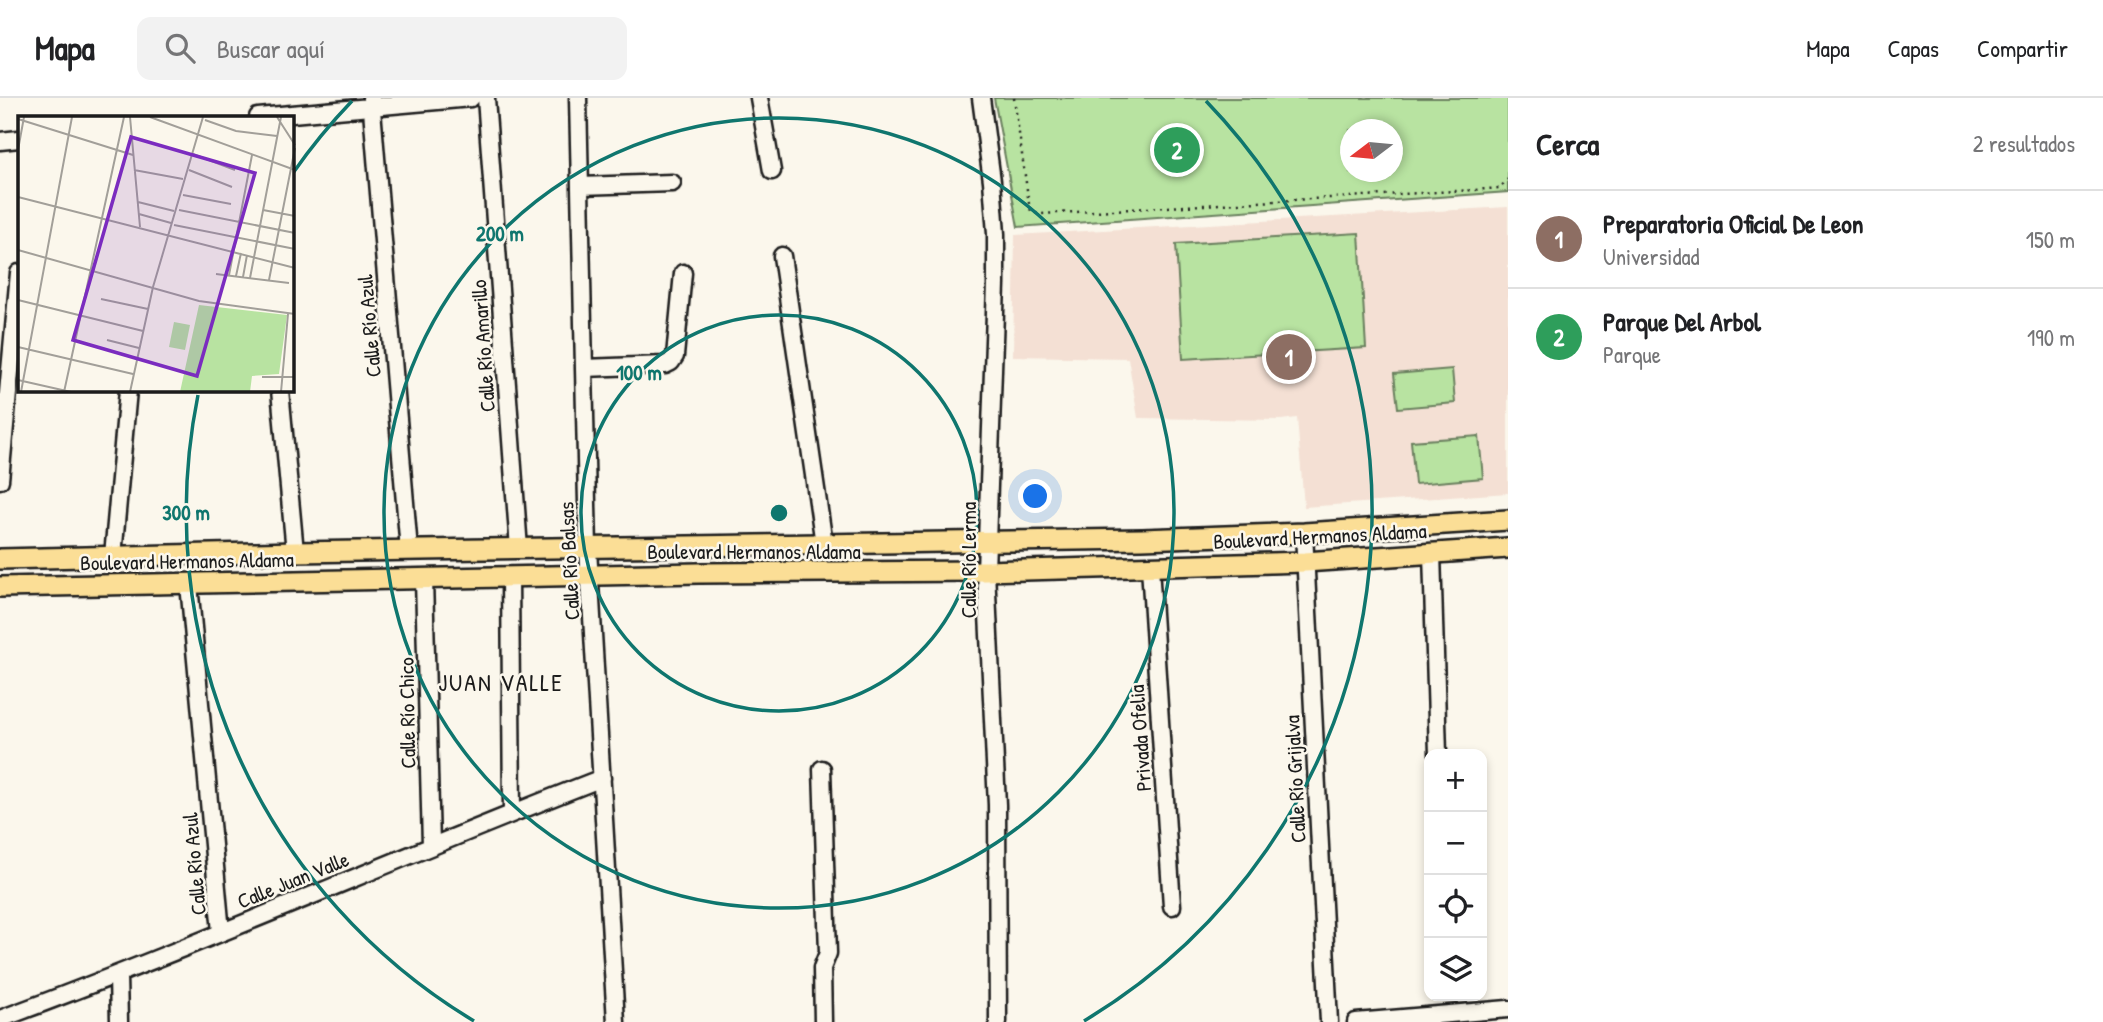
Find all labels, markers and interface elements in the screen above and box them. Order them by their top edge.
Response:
search box [137,17,627,80]
text: Mapa [35,26,95,70]
icon: search [161,29,199,67]
text: Buscar aquí [217,31,325,66]
text: Mapa [1806,32,1850,64]
text: Capas [1888,32,1939,64]
text: Compartir [1977,32,2068,64]
inset map [18,116,294,392]
north arrow [1340,119,1403,182]
pin: 2 [1154,124,1200,176]
text: Cerca [1536,124,1599,164]
text: 2 resultados [1973,128,2075,159]
text: Preparatoria Oficial De Leon [1603,206,1864,241]
text: 200 m [476,219,524,248]
text: 1 [1555,224,1563,255]
text: 150 m [2026,224,2075,255]
text: Universidad [1603,241,1699,272]
street label: Calle Río Azul [350,273,388,378]
street label: Calle Río Amarillo [464,279,502,413]
text: Parque Del Arbol [1603,304,1761,339]
text: 2 [1554,322,1564,353]
text: 190 m [2027,322,2075,353]
pin: 1 [1266,331,1312,383]
text: Parque [1603,339,1661,370]
text: 100 m [616,358,662,387]
your location [1018,479,1052,513]
text: 300 m [162,498,210,527]
street label: Calle Río Balsas [551,501,587,621]
centre of rings [767,501,791,525]
street label: Calle Río Lerma [954,502,983,618]
street label: Boulevard Hermanos Aldama [1213,516,1427,556]
street label: Boulevard Hermanos Aldama [647,537,861,566]
street label: Boulevard Hermanos Aldama [80,545,294,577]
street label: Calle Río Chico [392,657,422,769]
district label: JUAN VALLE [438,666,564,698]
street label: Privada Ofelia [1122,684,1158,792]
street label: Calle Río Grijalva [1277,714,1313,844]
map controls [1424,749,1487,1001]
button: + [1424,749,1487,812]
street label: Calle Río Azul [175,811,213,916]
button: − [1424,812,1487,875]
street label: Calle Juan Valle [233,844,353,916]
button: locate [1424,875,1487,938]
button: layers [1424,938,1487,1001]

